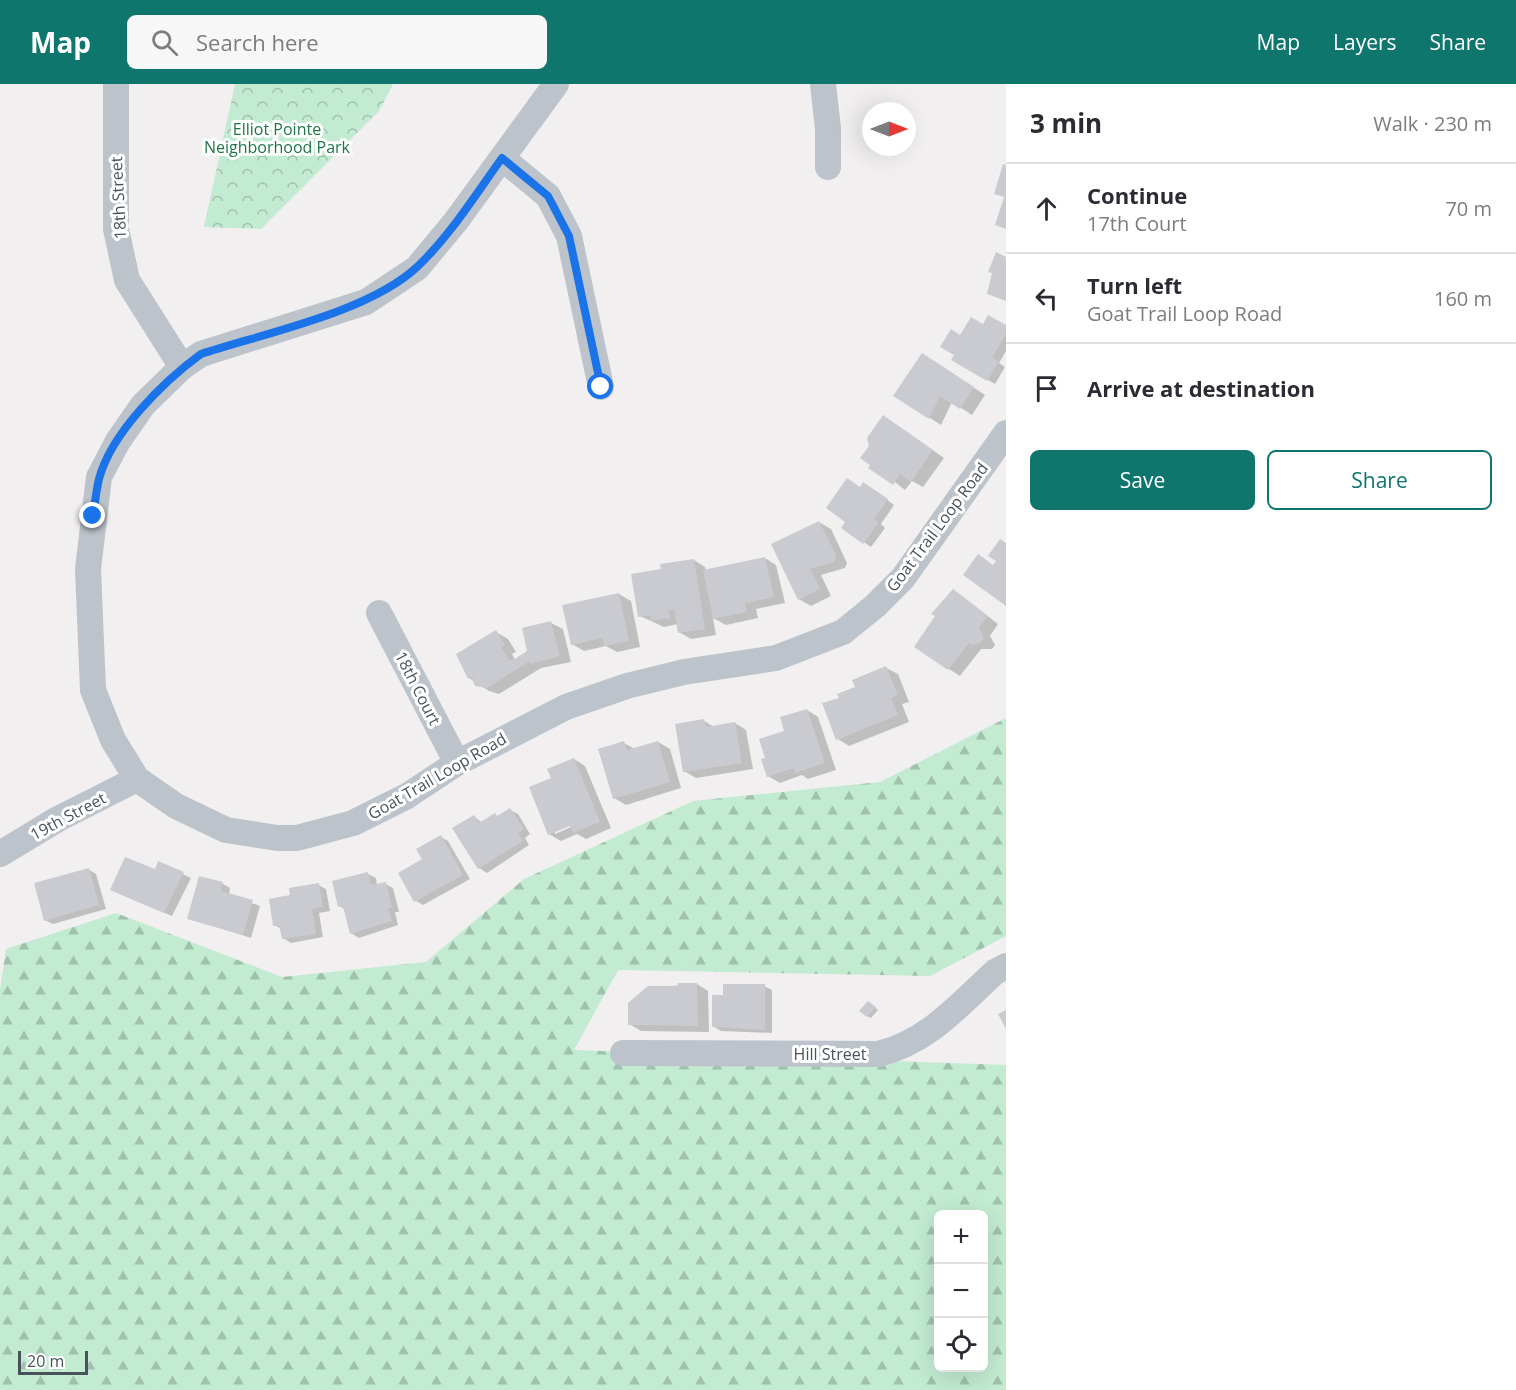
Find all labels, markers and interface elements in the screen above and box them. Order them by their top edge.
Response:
search box [127,15,547,69]
text: Map [30,23,91,61]
icon: search [148,26,181,59]
text: Search here [196,27,319,57]
text: Map [1257,28,1300,56]
text: Layers [1333,28,1397,56]
text: Share [1430,28,1486,56]
north arrow [862,102,916,156]
text: 3 min [1030,105,1102,141]
text: Walk · 230 m [1373,110,1492,137]
park label: Elliot Pointe Neighborhood Park [204,118,351,158]
street label: 18th Street [105,156,131,240]
text: Continue [1087,180,1187,210]
icon: ahead [1030,192,1063,225]
text: 70 m [1445,195,1492,222]
text: 17th Court [1087,210,1187,237]
text: Turn left [1087,270,1182,300]
icon: left [1030,282,1063,315]
text: 160 m [1434,285,1492,312]
text: Goat Trail Loop Road [1087,300,1282,327]
icon: arrive [1030,372,1063,405]
route start [587,373,613,399]
text: Arrive at destination [1087,373,1315,403]
button: Save [1030,450,1255,510]
button: Share [1267,450,1492,510]
street label: Goat Trail Loop Road [881,458,993,596]
route end [79,502,105,528]
street label: 18th Court [390,647,446,729]
street label: Goat Trail Loop Road [364,727,510,825]
street label: 19th Street [26,787,110,845]
street label: Hill Street [794,1043,867,1065]
map controls [934,1210,988,1372]
button: + [934,1210,988,1264]
button: − [934,1264,988,1318]
button: locate [934,1318,988,1372]
scale bar [18,1348,88,1376]
text: 20 m [27,1350,64,1372]

